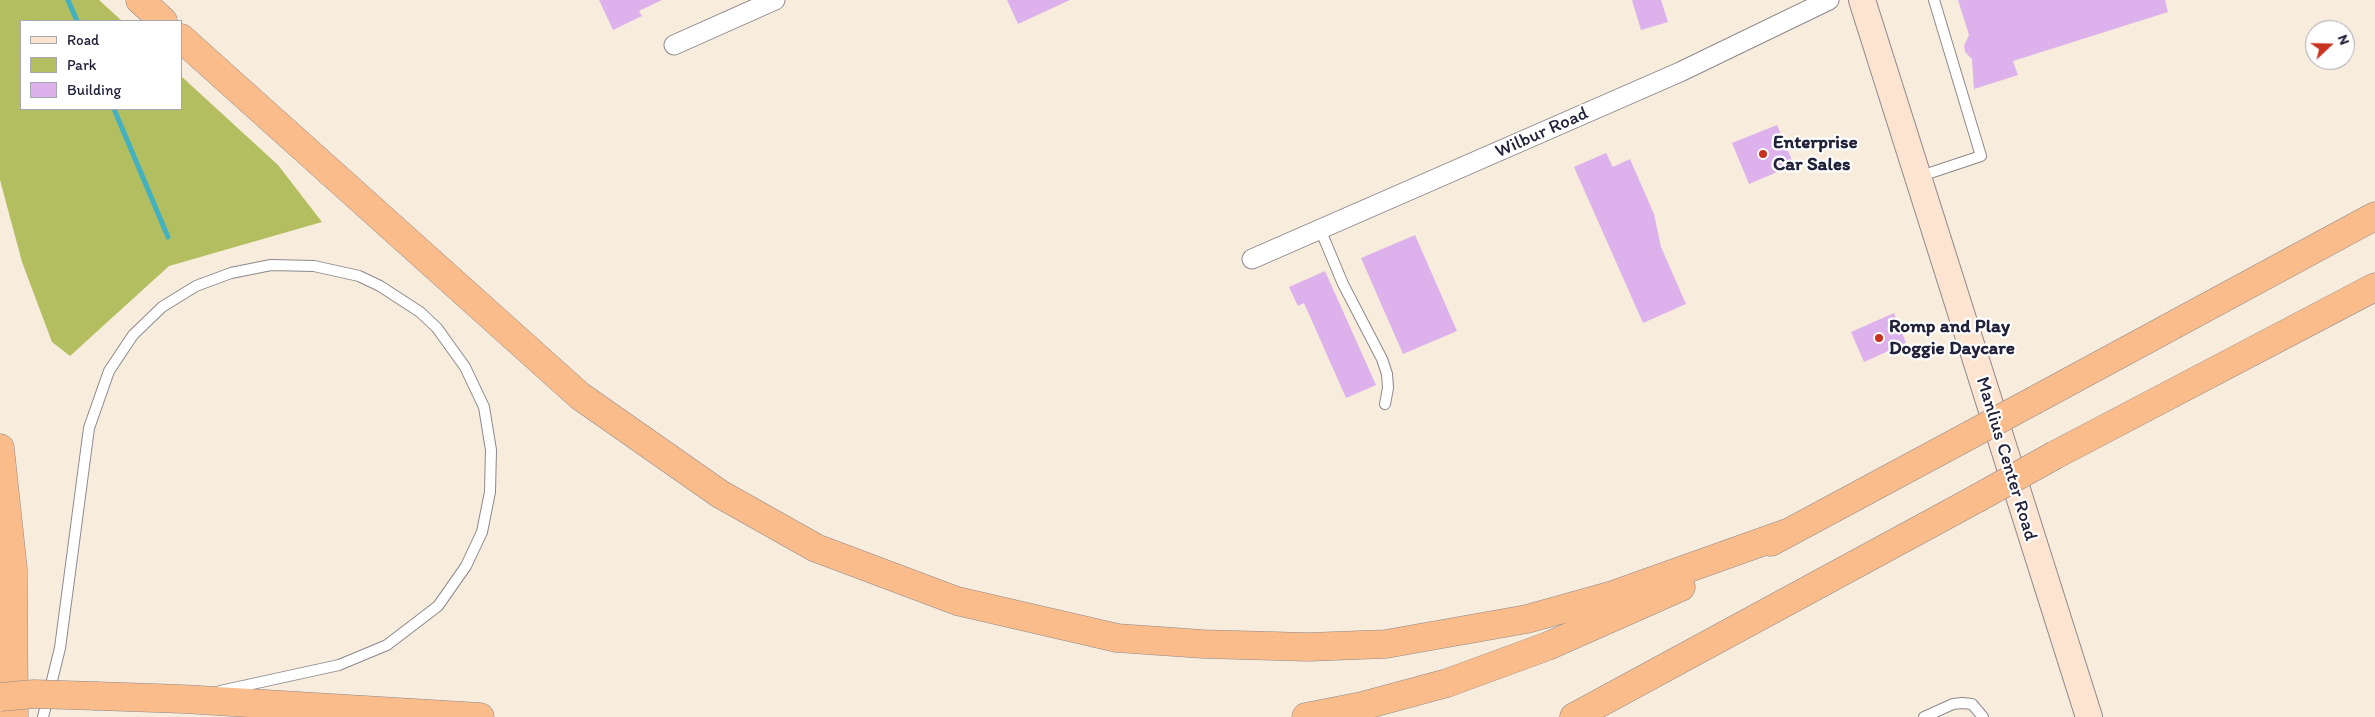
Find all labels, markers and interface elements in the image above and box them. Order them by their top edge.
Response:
legend [20,20,182,110]
north arrow [2305,20,2355,70]
text: Road [67,31,99,49]
text: N [2334,32,2353,47]
text: Park [67,56,97,74]
text: Building [67,81,121,99]
street label: Wilbur Road [1492,102,1592,164]
place label: Enterprise Car Sales [1773,132,1858,176]
marker: Enterprise Car Sales [1757,148,1769,160]
place label: Romp and Play Doggie Daycare [1889,316,2015,360]
marker: Romp and Play Doggie Daycare [1873,332,1885,344]
street label: Manlius Center Road [1970,374,2042,544]

